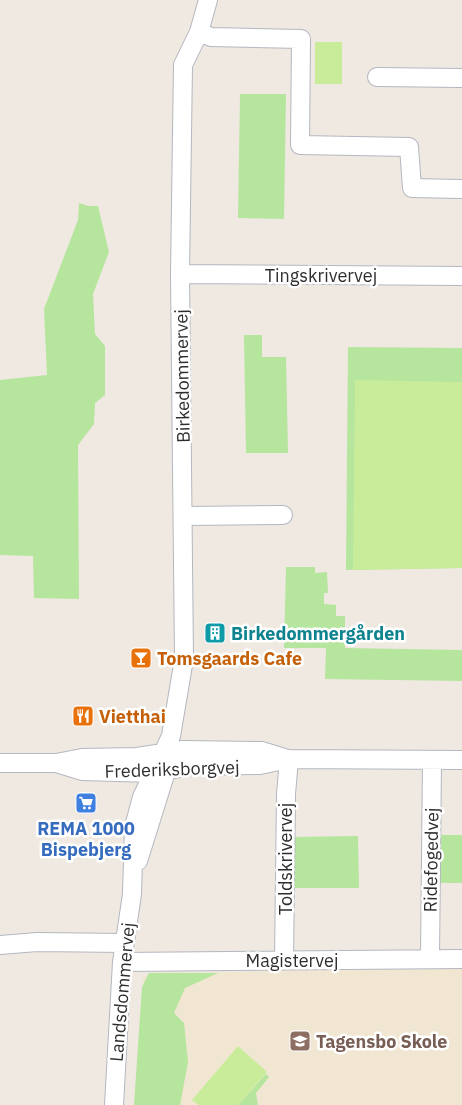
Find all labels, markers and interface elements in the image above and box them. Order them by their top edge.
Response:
street label: Tingskrivervej [265,264,377,287]
street label: Birkedommervej [169,309,195,443]
building icon: Birkedommergården [203,621,227,645]
place label: Birkedommergården [231,622,405,645]
bar icon: Tomsgaards Cafe [129,646,153,670]
place label: Tomsgaards Cafe [157,647,302,670]
restaurant icon: Vietthai [71,704,95,728]
place label: Vietthai [99,705,166,728]
street label: Frederiksborgvej [104,755,240,783]
supermarket icon: REMA 1000 Bispebjerg [74,791,98,815]
street label: Toldskrivervej [274,803,297,915]
street label: Ridefogedvej [419,807,443,913]
place label: REMA 1000 Bispebjerg [37,817,135,861]
street label: Landsdommervej [104,921,140,1063]
street label: Magistervej [246,949,338,972]
school or university icon: Tagensbo Skole [288,1029,312,1053]
place label: Tagensbo Skole [316,1030,447,1053]

